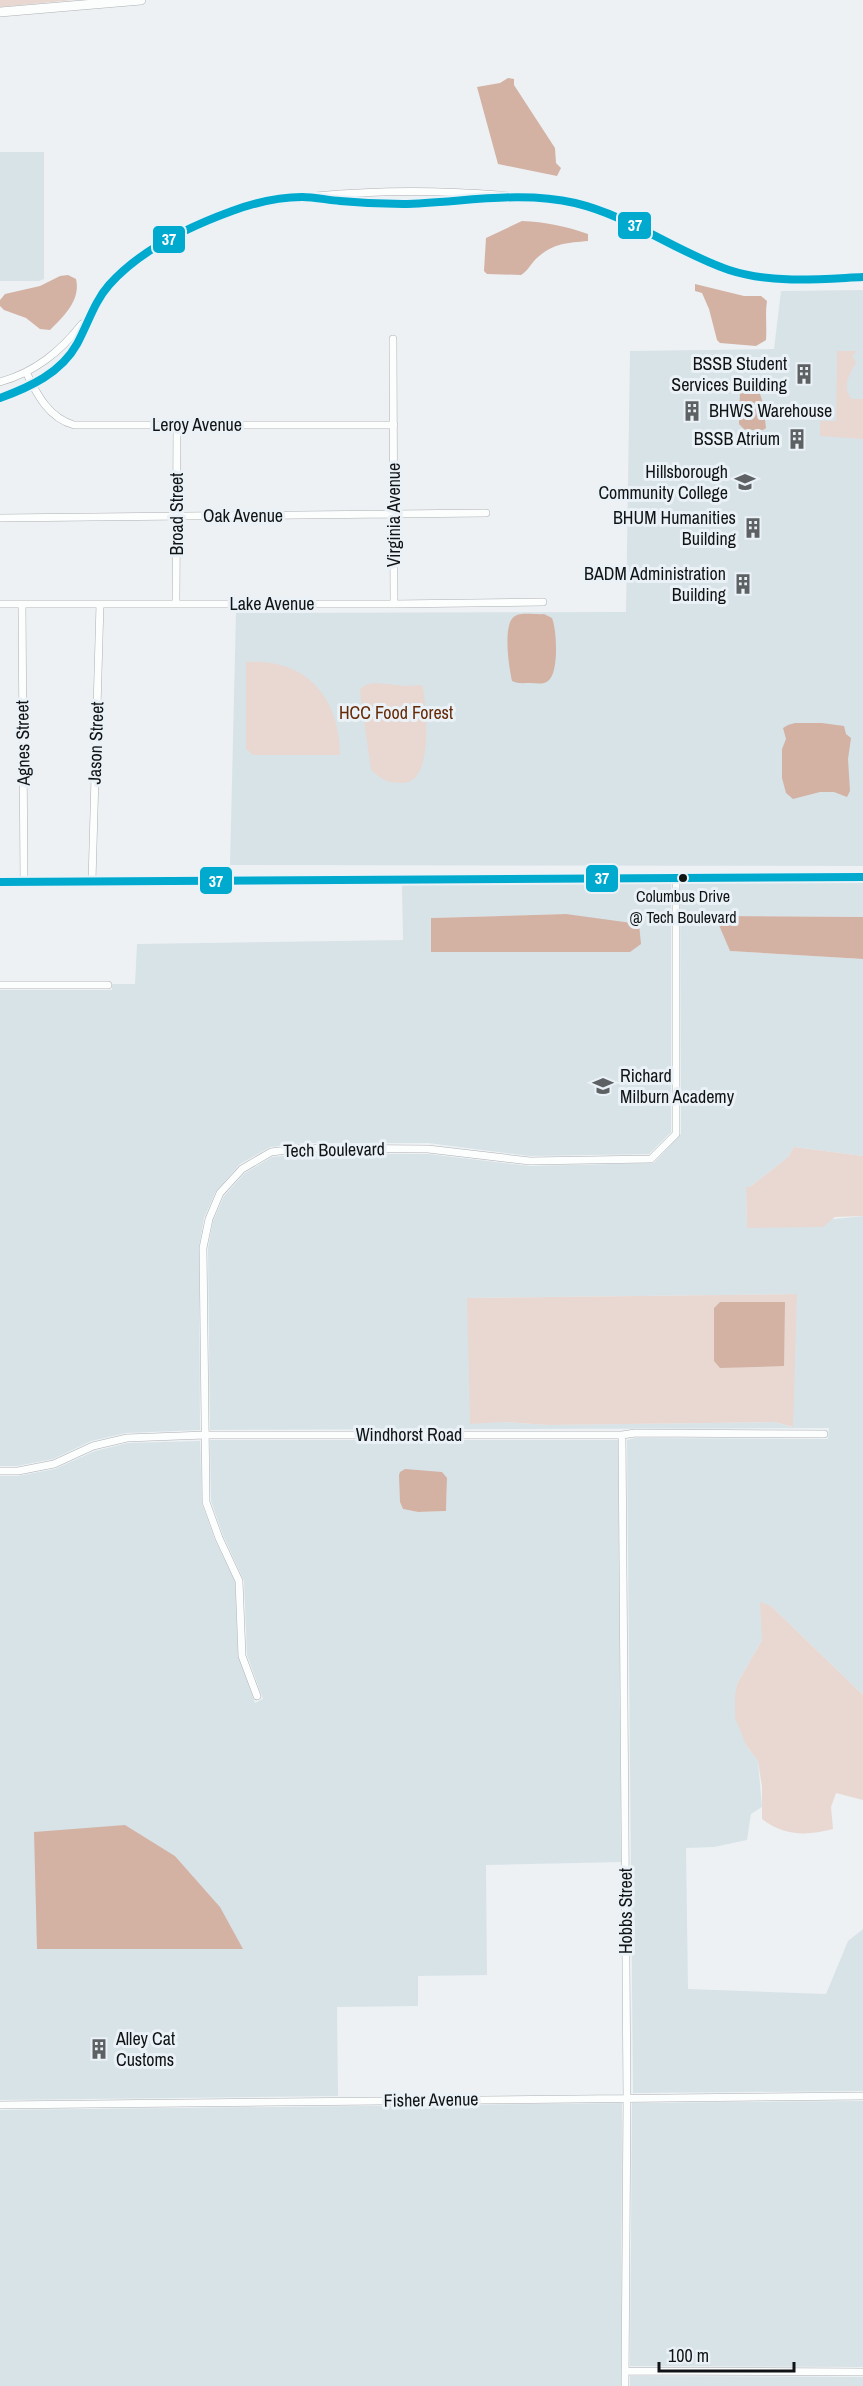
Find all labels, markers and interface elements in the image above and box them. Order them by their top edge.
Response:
line badge: 37 [617,211,652,240]
text: 37 [628,214,642,236]
line badge: 37 [152,225,186,254]
text: 37 [162,228,176,250]
place label: BSSB Student Services Building [671,351,788,397]
building icon: BSSB Student Services Building [792,362,816,386]
place label: BHWS Warehouse [709,398,832,423]
building icon: BHWS Warehouse [680,399,704,423]
street label: Leroy Avenue [152,412,242,437]
place label: BSSB Atrium [694,426,780,451]
building icon: BSSB Atrium [785,427,809,451]
place label: Hillsborough Community College [598,459,728,505]
street label: Virginia Avenue [381,463,406,567]
school or university icon: Hillsborough Community College [733,470,757,494]
street label: Broad Street [164,473,189,555]
street label: Oak Avenue [203,503,283,528]
place label: BHUM Humanities Building [613,505,737,551]
building icon: BHUM Humanities Building [741,516,765,540]
place label: BADM Administration Building [584,561,727,607]
building icon: BADM Administration Building [731,572,755,596]
street label: Lake Avenue [229,591,315,616]
street label: Agnes Street [9,700,36,787]
park label: HCC Food Forest [339,700,453,725]
street label: Jason Street [82,701,109,785]
line badge: 37 [585,864,619,893]
line badge: 37 [199,866,233,895]
text: 37 [595,867,609,889]
text: 37 [209,870,223,892]
marker: Columbus Drive @ Tech Boulevard [677,872,689,884]
place label: Columbus Drive @ Tech Boulevard [629,885,737,928]
place label: Richard Milburn Academy [620,1063,735,1109]
school or university icon: Richard Milburn Academy [591,1074,615,1098]
street label: Tech Boulevard [283,1136,385,1163]
street label: Windhorst Road [356,1422,462,1447]
street label: Hobbs Street [613,1868,638,1954]
place label: Alley Cat Customs [115,2026,175,2072]
building icon: Alley Cat Customs [87,2037,111,2061]
street label: Fisher Avenue [383,2086,479,2113]
scale bar [659,2335,794,2373]
text: 100 m [668,2343,709,2368]

